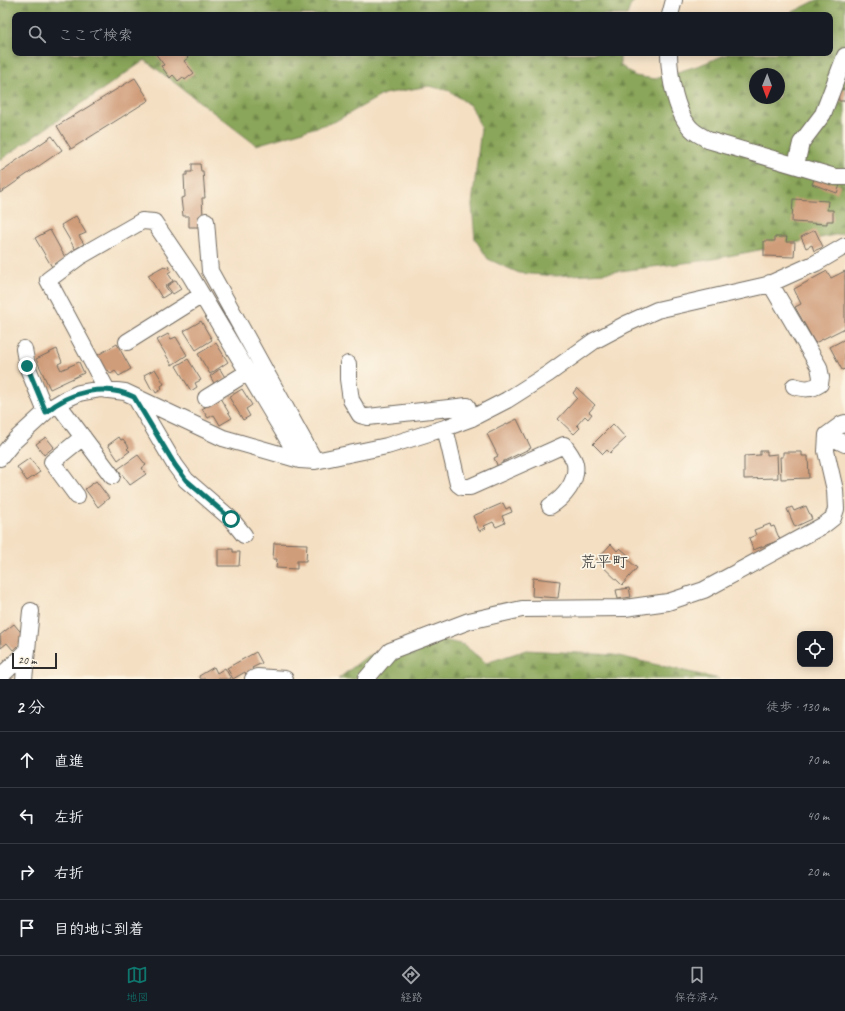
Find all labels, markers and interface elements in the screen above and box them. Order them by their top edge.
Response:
search box [12,12,833,56]
icon: search [26,23,48,45]
text: ここで検索 [58,26,133,45]
north arrow [749,68,785,104]
route end [18,357,36,375]
route start [222,510,240,528]
district label: 荒平町 [580,552,628,572]
map controls [797,631,833,667]
button: locate [797,631,833,667]
scale bar [12,651,57,670]
text: 20 m [18,653,37,667]
text: 2 分 [16,697,45,718]
text: 徒歩 · 130 m [766,699,829,715]
icon: ahead [16,749,38,771]
text: 直進 [54,752,84,771]
text: 70 m [807,752,829,768]
icon: left [16,805,38,827]
text: 左折 [54,808,84,827]
text: 40 m [807,808,829,824]
icon: right [16,861,38,883]
text: 右折 [54,864,84,883]
text: 20 m [807,864,829,880]
icon: arrive [16,917,38,939]
text: 目的地に到着 [54,920,144,939]
tab: 地図 [126,964,148,1004]
tab: 経路 [400,964,422,1004]
tab: 保存済み [675,964,719,1004]

